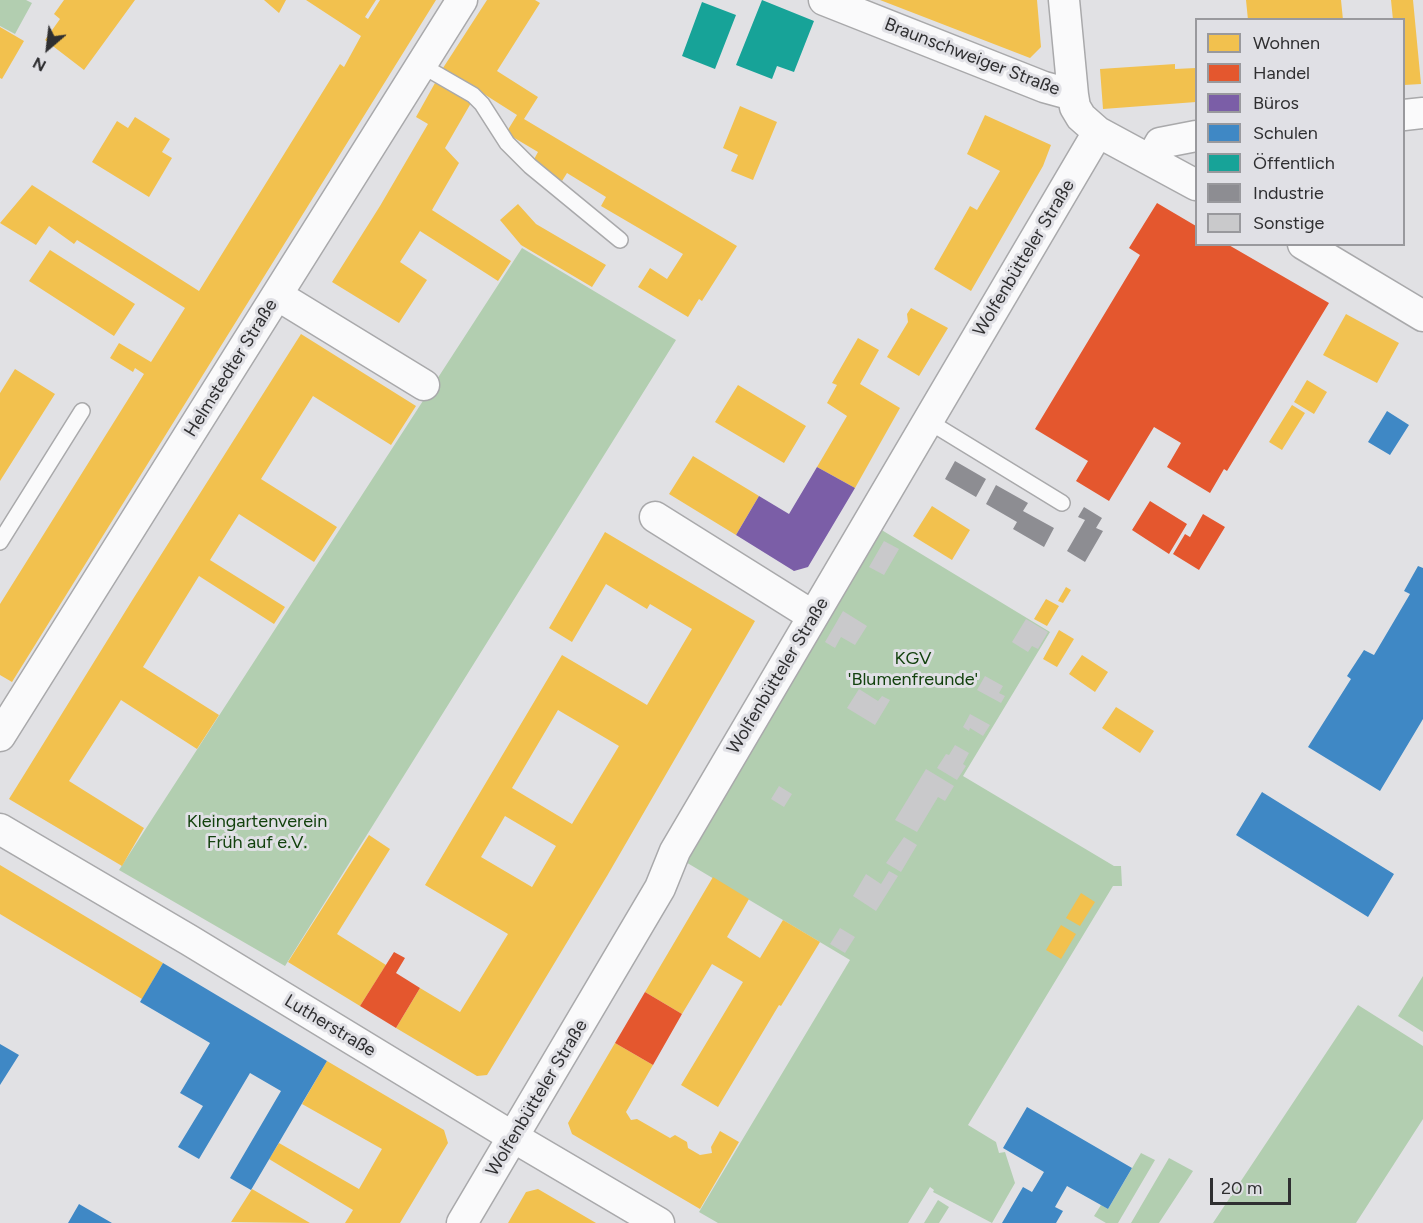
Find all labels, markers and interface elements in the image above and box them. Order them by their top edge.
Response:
street label: Braunschweiger Straße [881,14,1063,100]
north arrow [18,18,78,78]
legend [1195,18,1405,246]
text: Wohnen [1253,32,1320,54]
text: N [29,53,49,76]
text: Handel [1253,62,1310,84]
text: Büros [1253,92,1299,114]
text: Schulen [1253,122,1318,144]
text: Öffentlich [1253,152,1335,174]
street label: Wolfenbütteler Straße [969,176,1079,340]
text: Industrie [1253,182,1324,204]
text: Sonstige [1253,212,1324,234]
street label: Helmstedter Straße [180,295,282,441]
street label: Wolfenbütteler Straße [723,594,833,758]
park label: KGV 'Blumenfreunde' [848,648,978,690]
park label: Kleingartenverein Früh auf e.V. [187,811,327,854]
street label: Lutherstraße [280,990,380,1062]
street label: Wolfenbütteler Straße [482,1016,592,1180]
scale bar [1213,1166,1294,1204]
text: 20 m [1221,1177,1262,1199]

